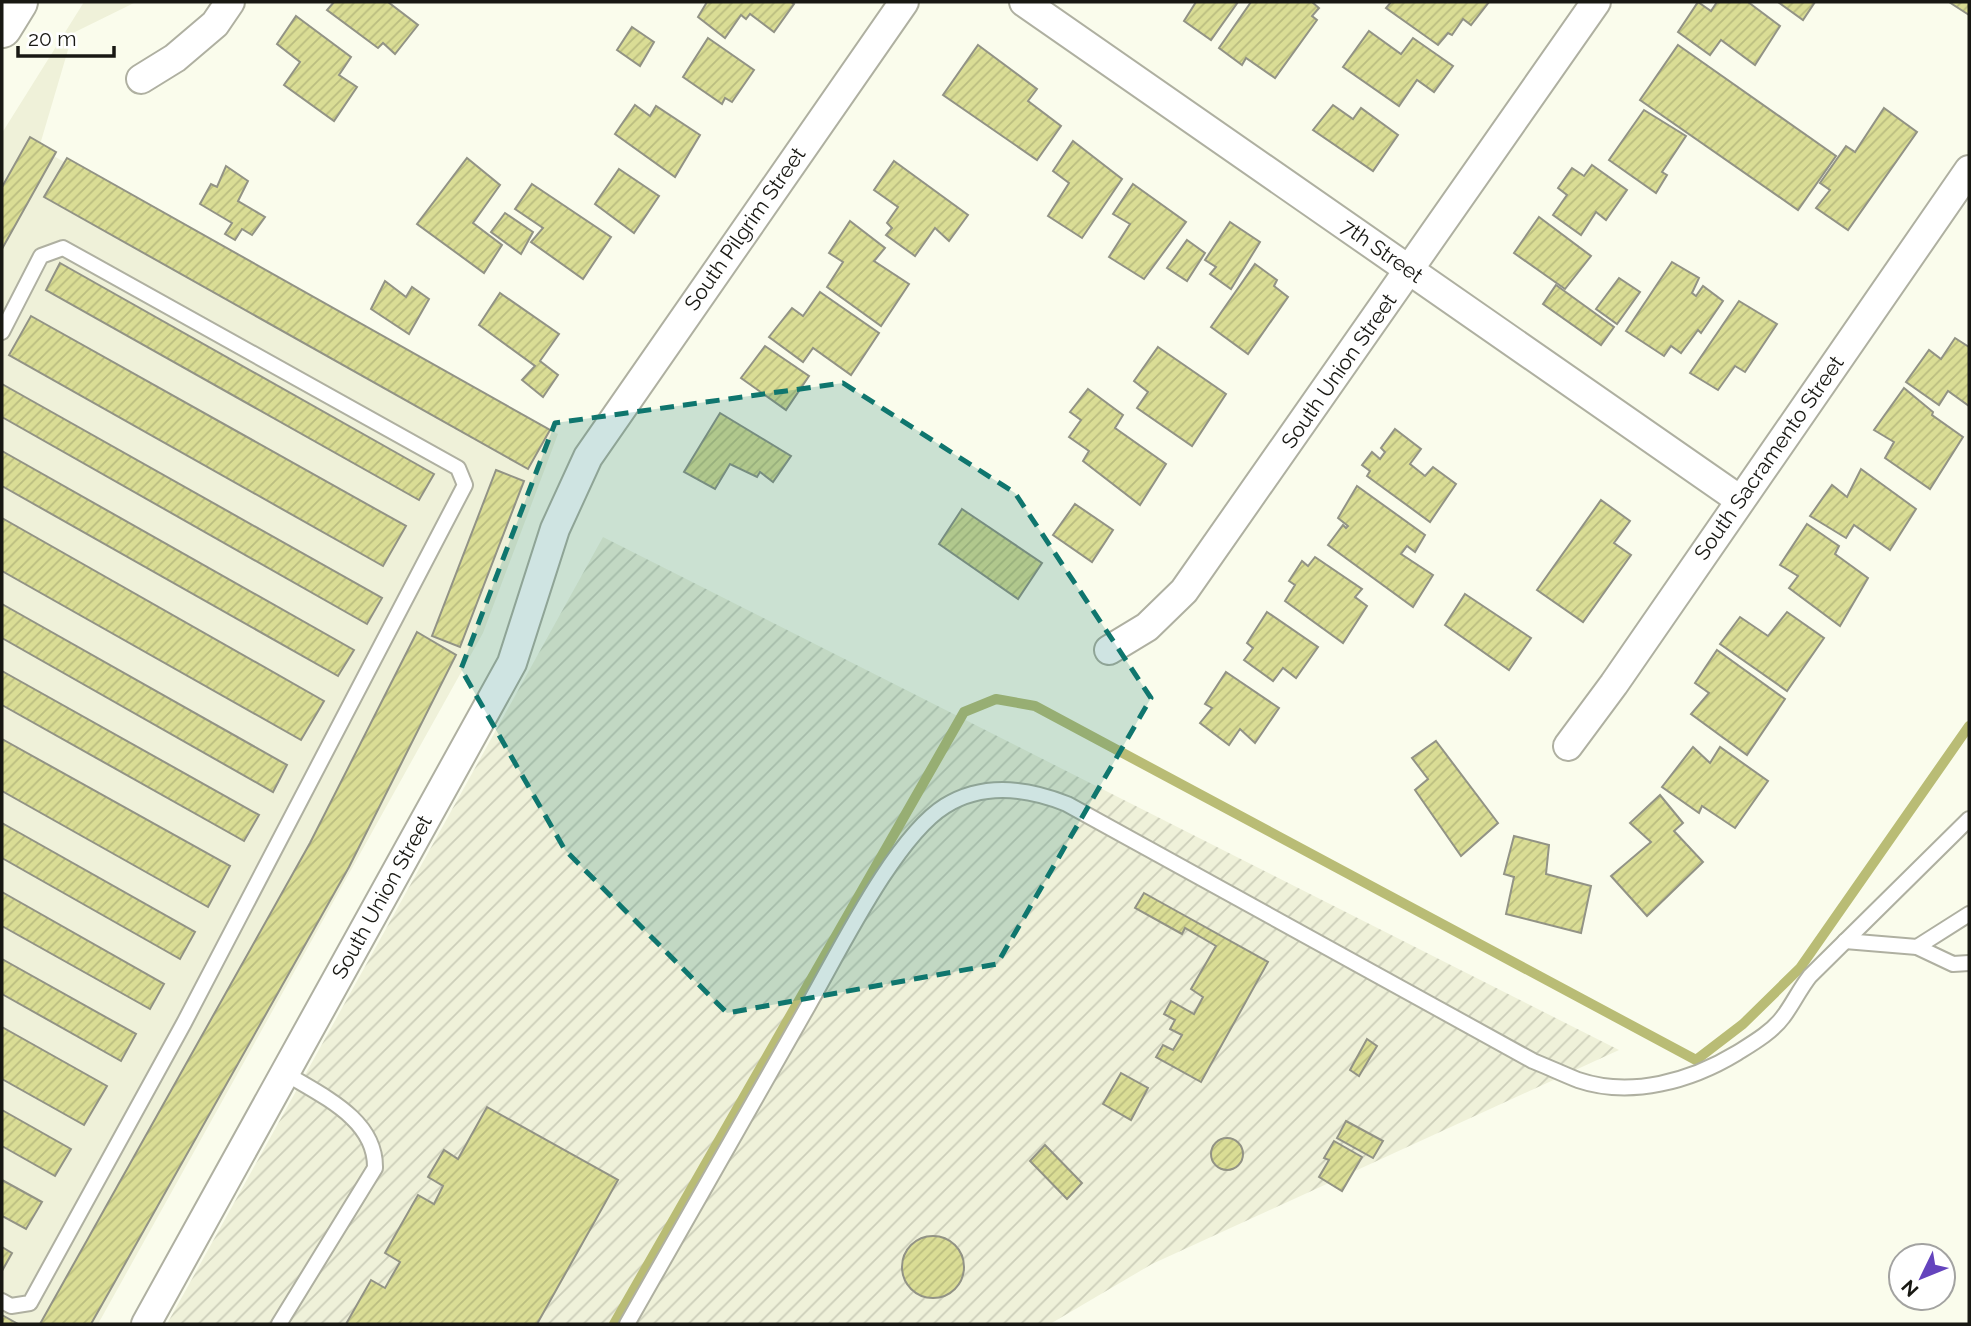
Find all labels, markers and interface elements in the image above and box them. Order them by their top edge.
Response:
scale bar [18,14,114,58]
text: 20 m [28,26,76,51]
street label: South Pilgrim Street [679,142,810,315]
street label: 7th Street [1337,213,1428,288]
street label: South Union Street [1276,289,1401,453]
street label: South Sacramento Street [1689,351,1849,565]
street label: South Union Street [326,811,437,983]
north arrow [1887,1242,1957,1312]
text: N [1897,1276,1923,1301]

